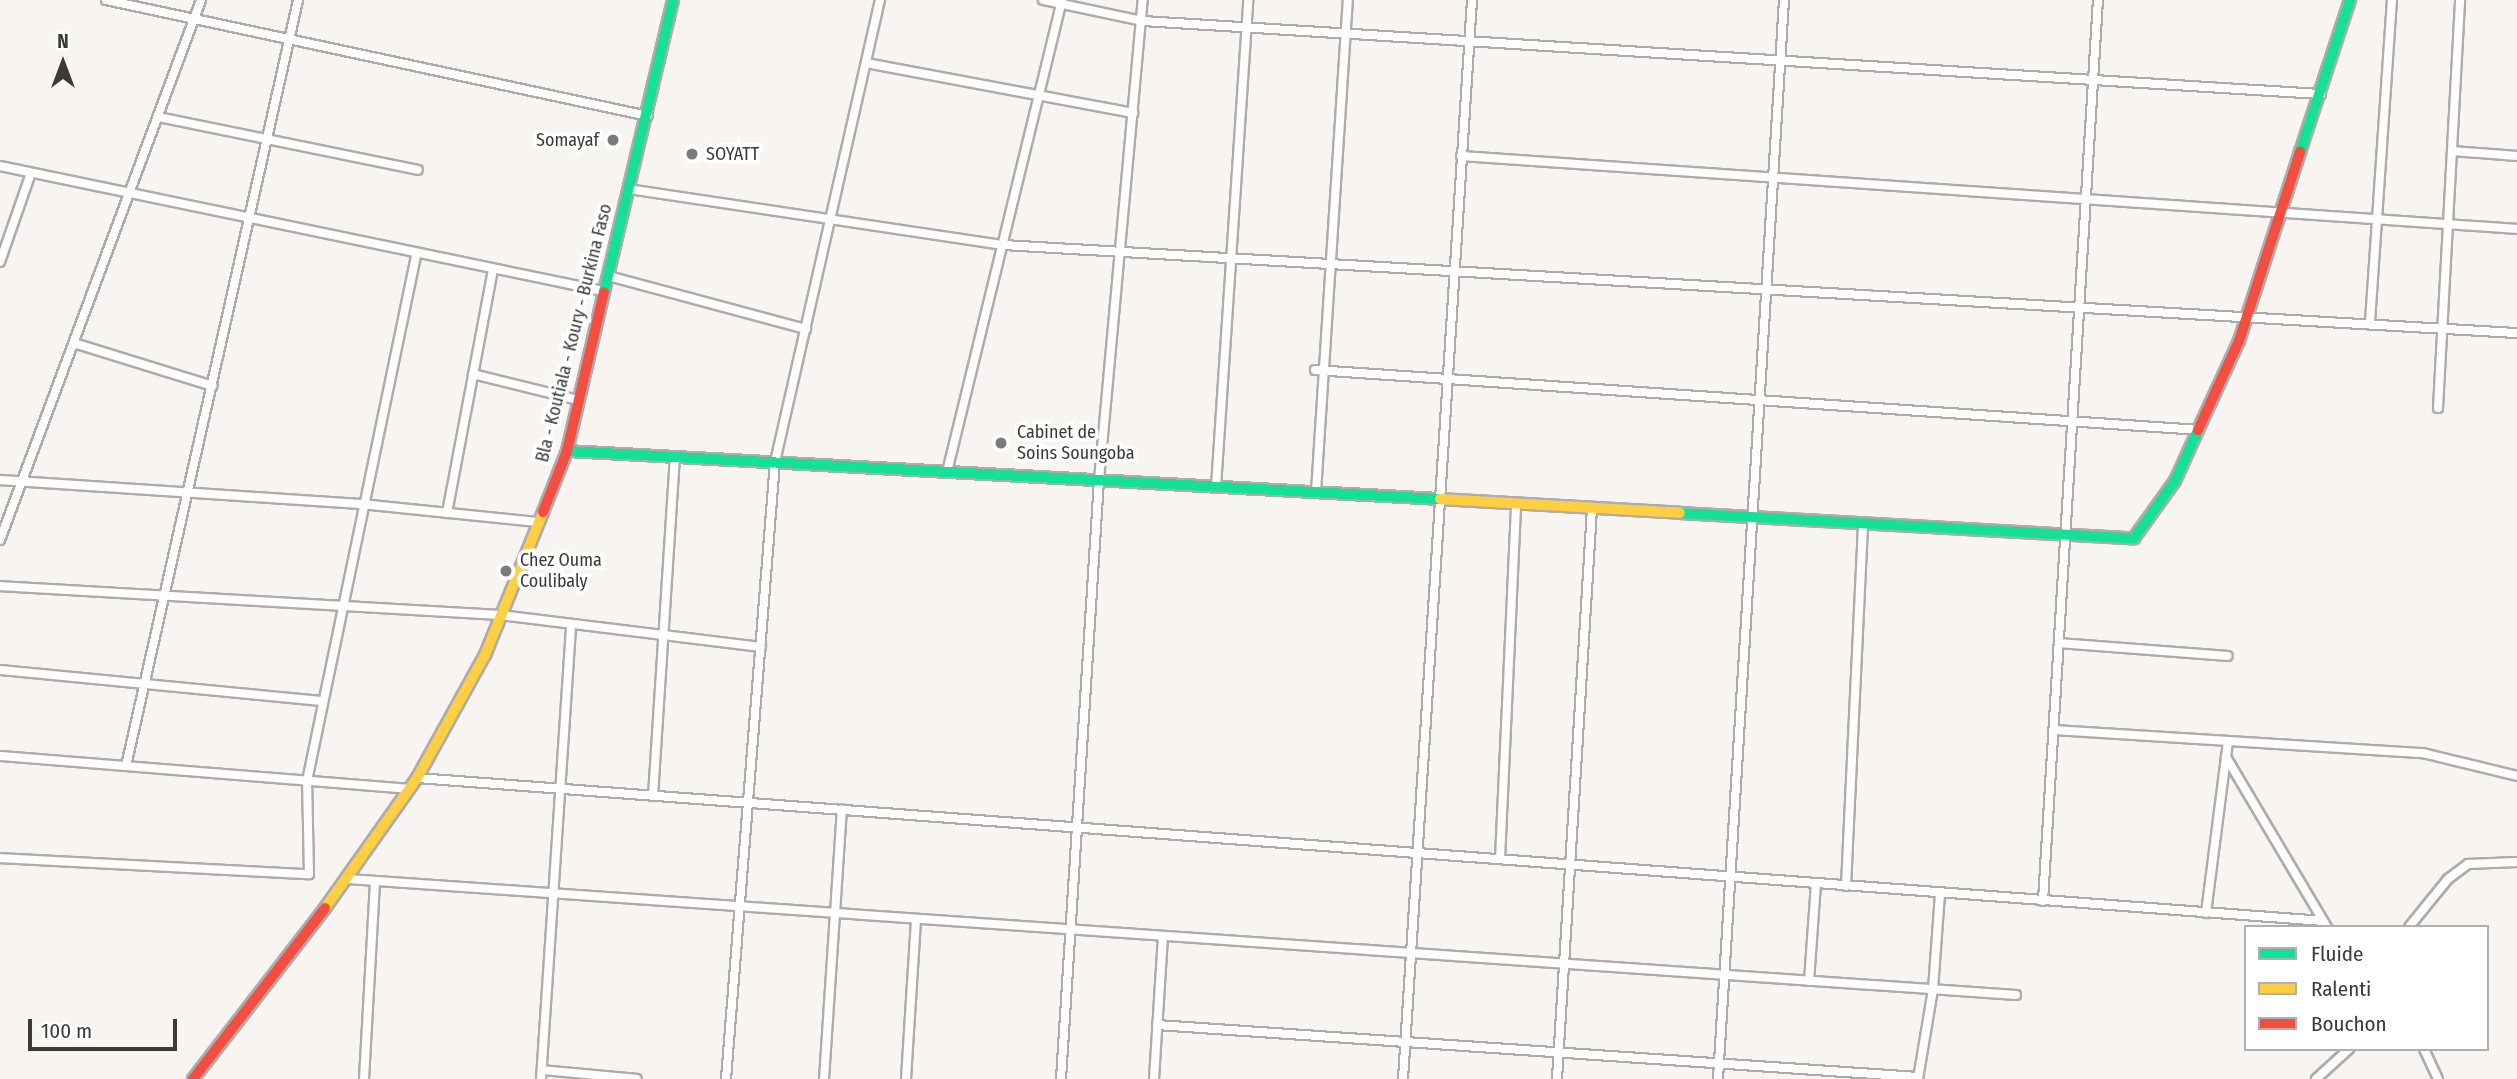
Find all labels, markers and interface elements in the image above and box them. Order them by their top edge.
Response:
north arrow [28,28,98,98]
text: N [57,30,69,53]
place label: Somayaf [536,129,599,151]
marker: Somayaf [605,132,621,148]
place label: SOYATT [706,143,759,165]
marker: SOYATT [684,146,700,162]
street label: Bla - Koutiala - Koury - Burkina Faso [531,202,617,464]
place label: Cabinet de Soins Soungoba [1017,422,1135,464]
marker: Cabinet de Soins Soungoba [991,433,1011,453]
place label: Chez Ouma Coulibaly [520,550,602,592]
marker: Chez Ouma Coulibaly [498,563,514,579]
legend [2244,925,2489,1051]
text: Fluide [2311,941,2363,967]
text: Ralenti [2311,976,2371,1002]
scale bar [32,1006,180,1050]
text: Bouchon [2311,1011,2387,1037]
text: 100 m [41,1018,92,1044]

